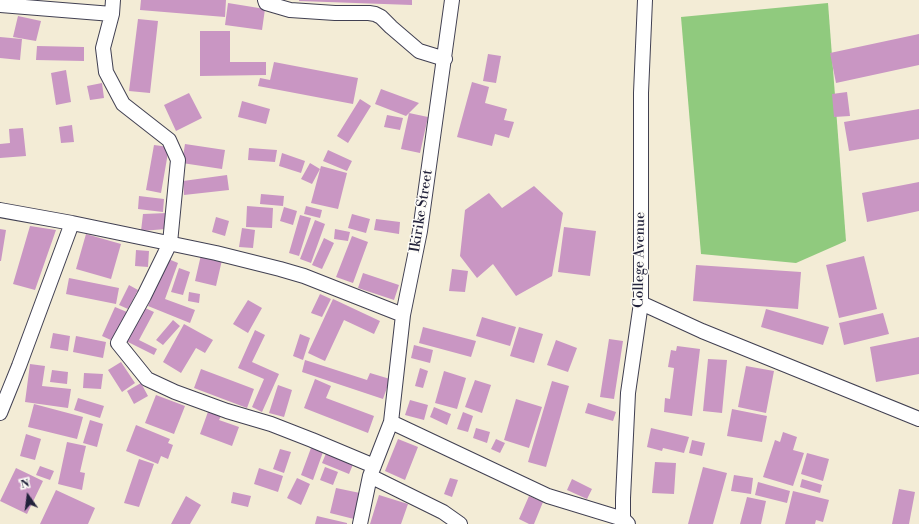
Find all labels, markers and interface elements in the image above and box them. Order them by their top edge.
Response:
street label: Ikirike Street [407,169,437,253]
street label: College Avenue [631,212,649,308]
north arrow [8,476,48,516]
text: N [19,477,31,492]

